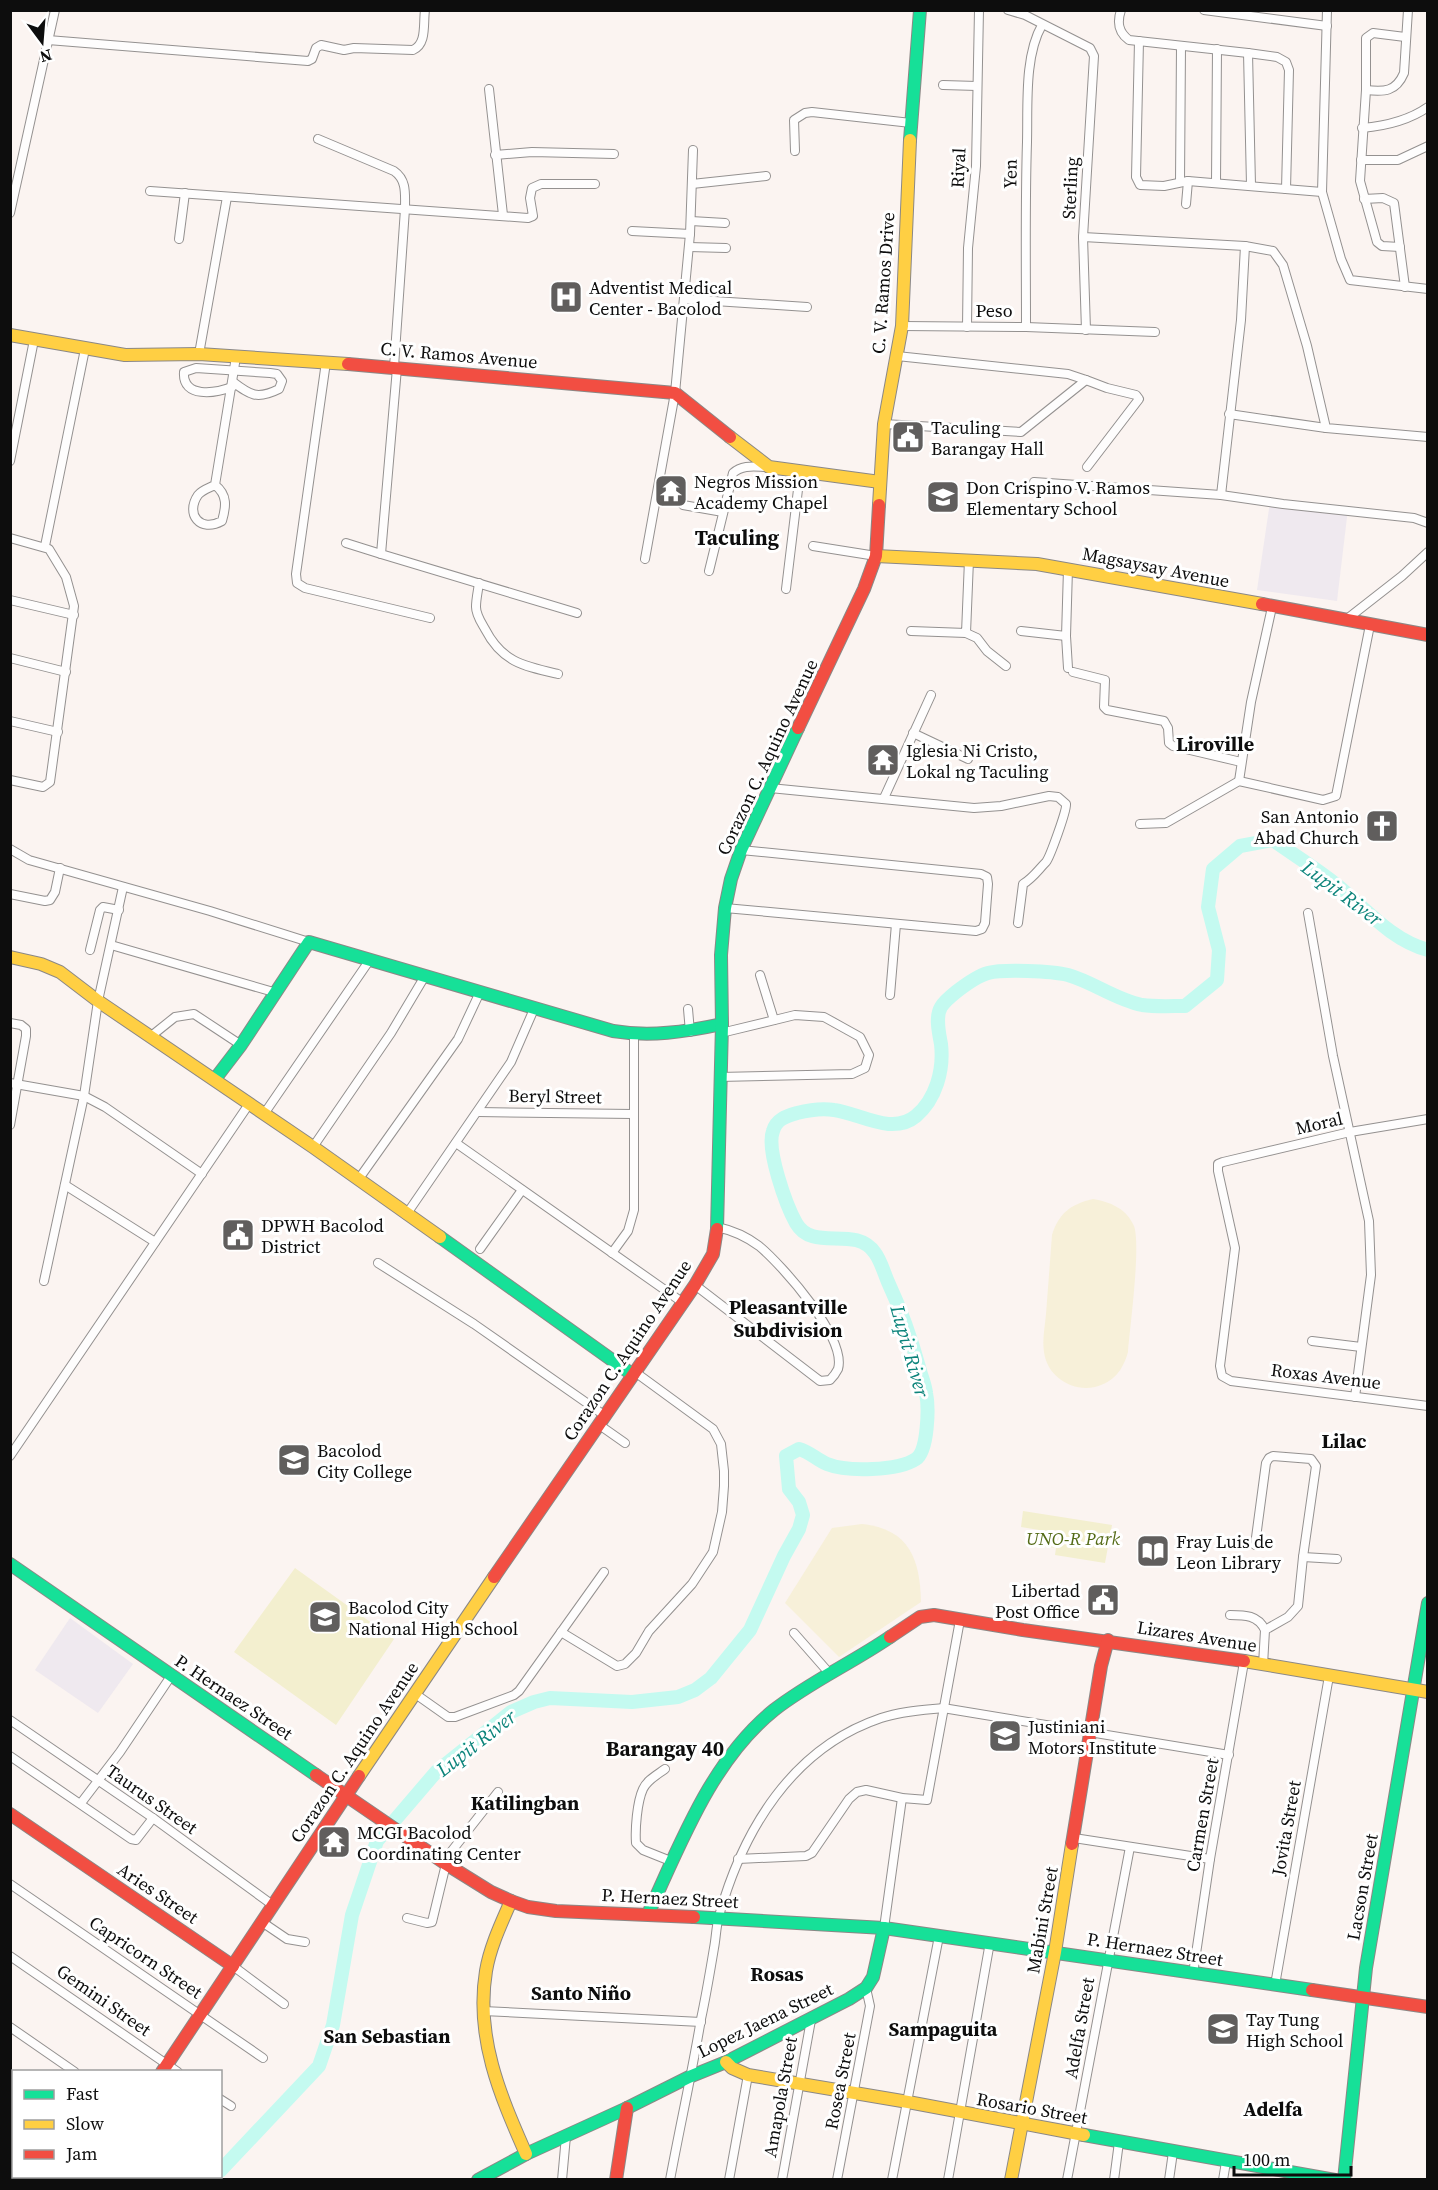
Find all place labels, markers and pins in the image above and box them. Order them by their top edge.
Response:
place label: Adventist Medical Center - Bacolod [589,275,732,321]
hospital icon: Adventist Medical Center - Bacolod [548,279,584,315]
place label: Taculing Barangay Hall [931,415,1044,461]
public building icon: Taculing Barangay Hall [890,419,926,455]
place label: Negros Mission Academy Chapel [694,469,828,515]
temple icon: Negros Mission Academy Chapel [653,473,689,509]
place label: Don Crispino V. Ramos Elementary School [966,475,1150,521]
school or university icon: Don Crispino V. Ramos Elementary School [925,479,961,515]
place label: Iglesia Ni Cristo, Lokal ng Taculing [906,738,1049,784]
temple icon: Iglesia Ni Cristo, Lokal ng Taculing [865,742,901,778]
place label: San Antonio Abad Church [1254,804,1359,850]
church icon: San Antonio Abad Church [1364,808,1400,844]
place label: DPWH Bacolod District [261,1213,384,1259]
public building icon: DPWH Bacolod District [220,1217,256,1253]
place label: Bacolod City College [317,1438,412,1484]
school or university icon: Bacolod City College [276,1442,312,1478]
place label: Fray Luis de Leon Library [1176,1529,1282,1575]
library icon: Fray Luis de Leon Library [1135,1533,1171,1569]
place label: Libertad Post Office [995,1578,1080,1624]
public building icon: Libertad Post Office [1085,1582,1121,1618]
place label: Bacolod City National High School [348,1595,518,1641]
school or university icon: Bacolod City National High School [307,1599,343,1635]
place label: Justiniani Motors Institute [1027,1714,1157,1760]
school or university icon: Justiniani Motors Institute [987,1718,1023,1754]
place label: MCGI Bacolod Coordinating Center [357,1820,521,1866]
temple icon: MCGI Bacolod Coordinating Center [316,1824,352,1860]
place label: Tay Tung High School [1246,2007,1343,2053]
school or university icon: Tay Tung High School [1205,2011,1241,2047]

